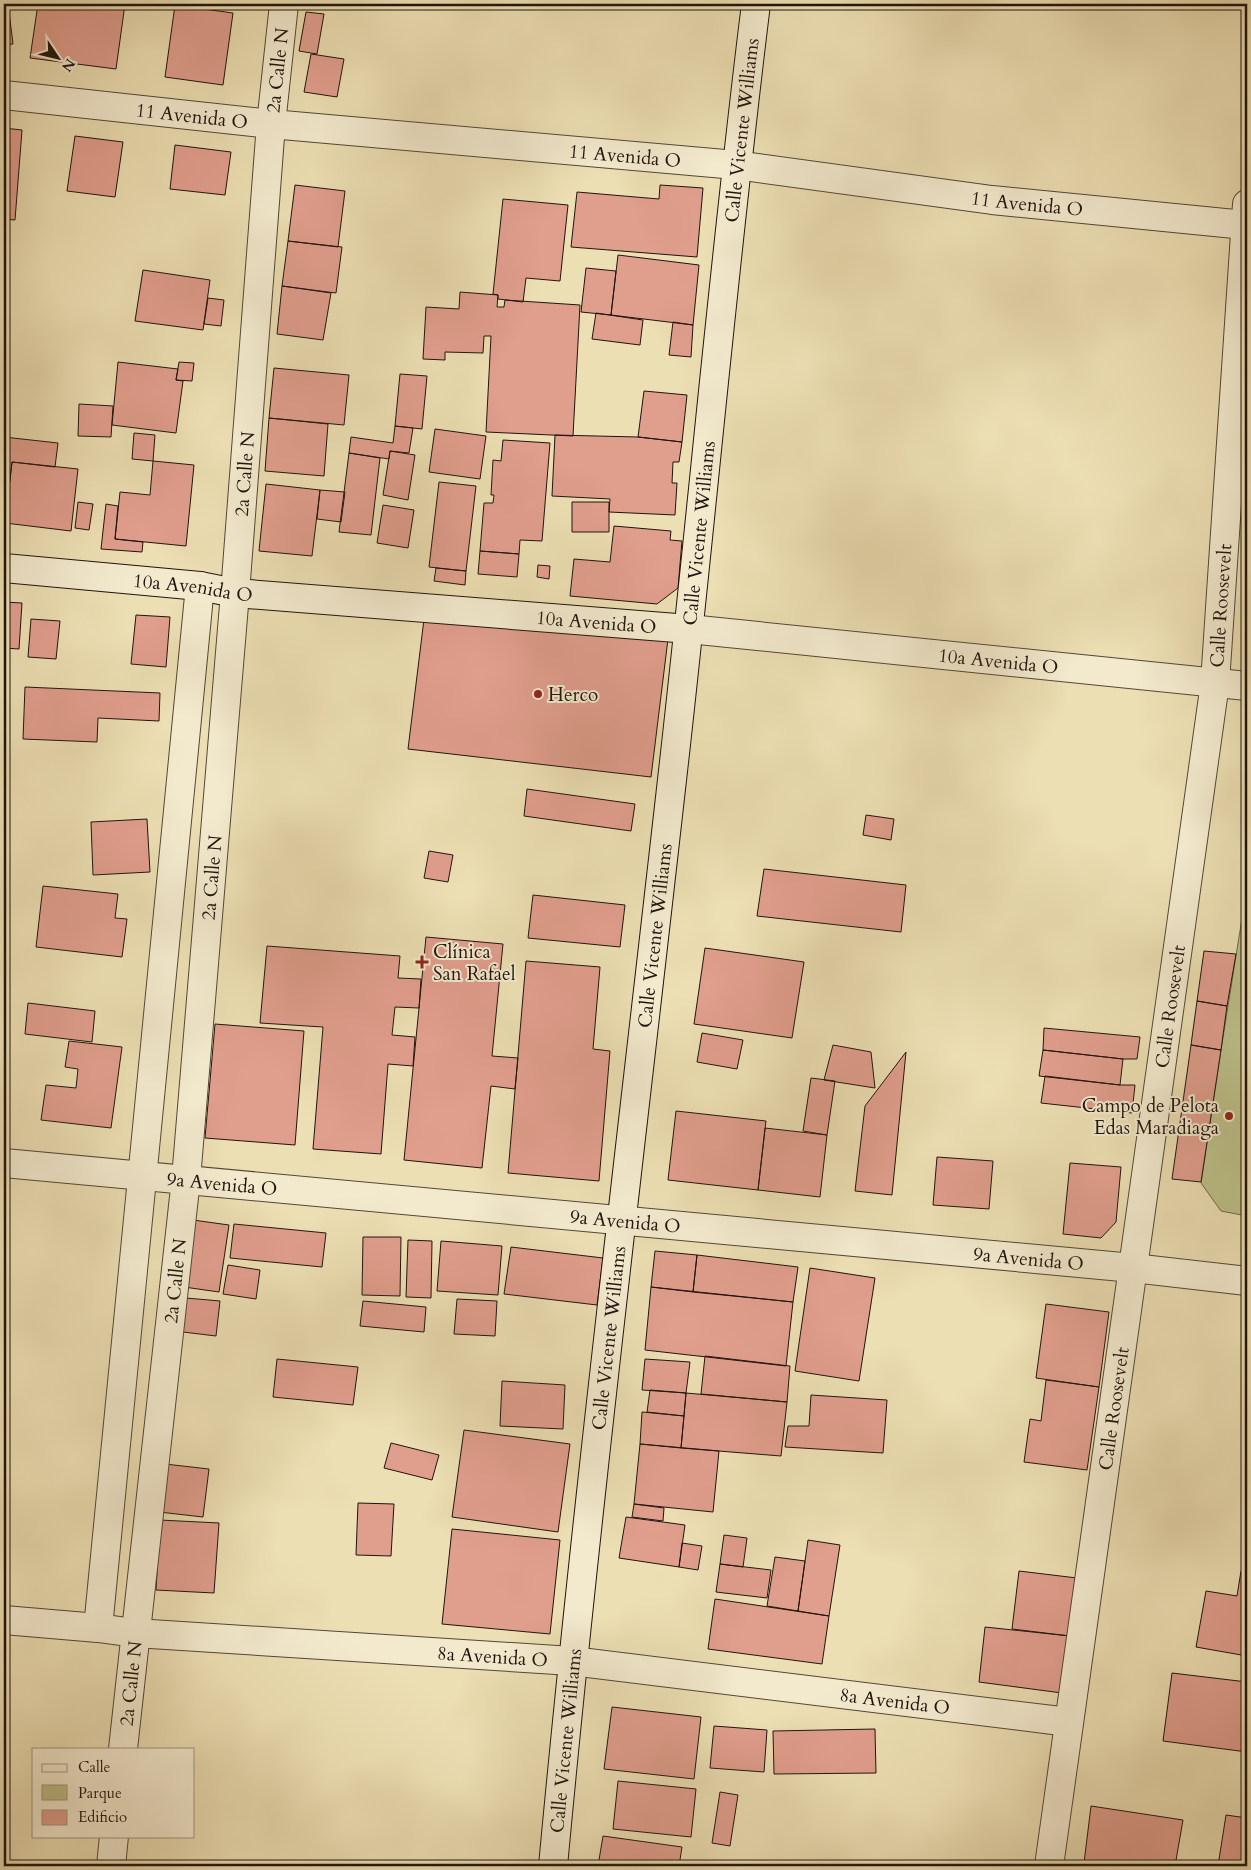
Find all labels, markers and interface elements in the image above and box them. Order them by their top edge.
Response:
street label: 2a Calle N [260,26,295,114]
north arrow [32,32,82,82]
street label: Calle Vicente Williams [719,37,766,224]
text: N [57,55,80,76]
street label: 11 Avenida O [135,97,249,135]
street label: 11 Avenida O [568,138,682,174]
street label: 11 Avenida O [969,185,1084,223]
street label: 2a Calle N [229,430,261,518]
street label: Calle Vicente Williams [677,440,722,627]
street label: Calle Roosevelt [1204,543,1238,669]
street label: 10a Avenida O [132,568,254,608]
street label: 10a Avenida O [535,605,657,640]
street label: 10a Avenida O [937,643,1060,681]
place label: Herco [548,682,598,708]
marker: Herco [532,688,544,700]
street label: 2a Calle N [196,834,229,921]
street label: Calle Vicente Williams [632,842,679,1029]
place label: Clínica San Rafael [433,939,516,987]
street label: Calle Roosevelt [1149,943,1192,1070]
marker: Clínica San Rafael [415,955,429,969]
place label: Campo de Pelota Edas Maradiaga [1082,1093,1219,1141]
marker: Campo de Pelota Edas Maradiaga [1223,1110,1235,1122]
street label: 9a Avenida O [166,1166,278,1202]
street label: 9a Avenida O [569,1204,682,1240]
street label: 2a Calle N [158,1237,193,1325]
street label: 9a Avenida O [972,1241,1085,1277]
street label: Calle Vicente Williams [586,1244,633,1432]
street label: Calle Roosevelt [1093,1345,1136,1472]
street label: 2a Calle N [114,1640,149,1727]
street label: 8a Avenida O [436,1640,549,1673]
street label: Calle Vicente Williams [544,1647,588,1834]
street label: 8a Avenida O [838,1682,951,1721]
legend [32,1748,195,1838]
text: Calle [78,1757,111,1777]
text: Parque [78,1783,122,1803]
text: Edificio [78,1807,127,1827]

